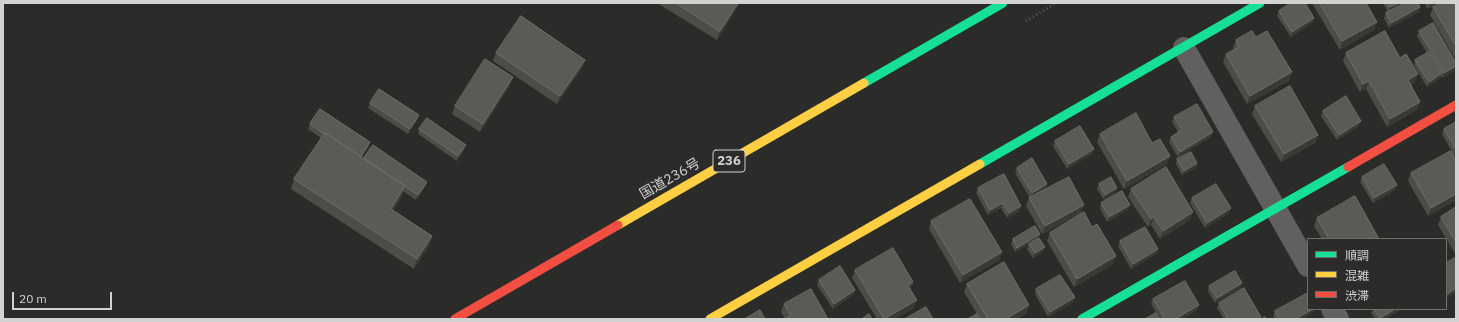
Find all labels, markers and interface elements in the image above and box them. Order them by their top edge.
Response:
road number: 236 [713,150,745,172]
street label: 国道236号 [637,155,703,203]
legend [1307,238,1447,310]
text: 順調 [1345,248,1369,263]
text: 混雑 [1345,268,1369,283]
scale bar [14,284,114,310]
text: 渋滞 [1345,288,1369,303]
text: 20 m [19,291,47,306]

